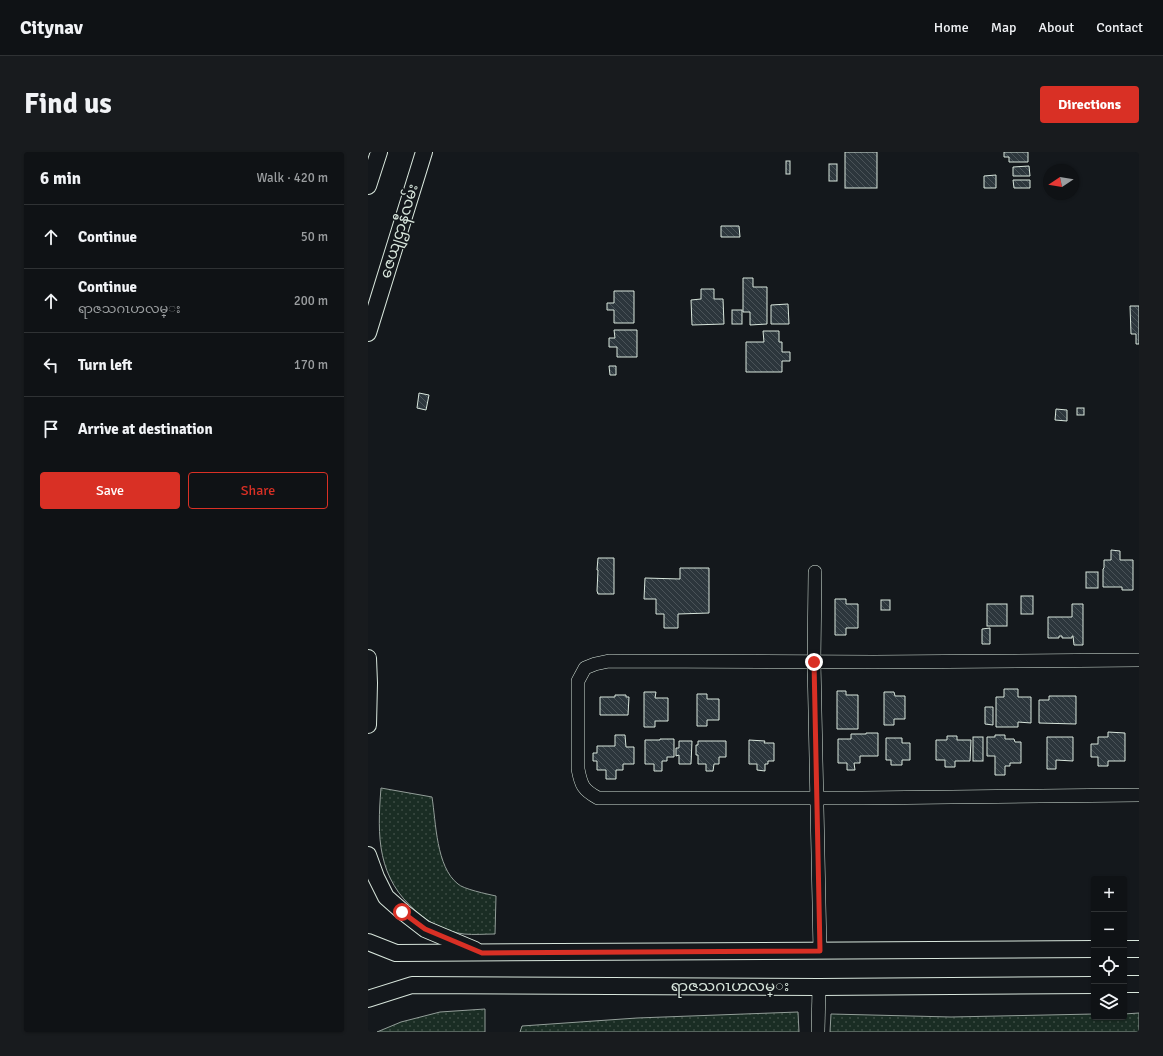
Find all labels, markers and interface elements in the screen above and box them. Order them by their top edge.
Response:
text: Citynav [20,16,83,40]
text: Home [934,19,969,36]
text: Map [991,19,1016,36]
text: About [1038,19,1074,36]
text: Contact [1096,19,1143,36]
button: Directions [1040,86,1139,123]
text: Find us [24,87,112,121]
north arrow [1043,164,1079,200]
text: 6 min [40,168,81,189]
text: Walk · 420 m [257,170,328,186]
street label: ဇေယျဌာနီလမ်း [375,181,425,281]
icon: ahead [40,226,62,248]
text: Continue [78,228,137,246]
text: 50 m [301,229,328,245]
text: Continue [78,278,137,296]
icon: ahead [40,290,62,312]
text: 200 m [294,293,328,309]
text: ရာဇသဂၤဟလမ္း [78,301,181,317]
icon: left [40,354,62,376]
text: Turn left [78,356,132,374]
text: 170 m [294,357,328,373]
icon: arrive [40,418,62,440]
text: Arrive at destination [78,420,213,438]
button: Save [40,472,180,509]
button: Share [188,472,328,509]
route end [805,653,823,671]
map controls [1091,876,1127,1020]
button: + [1091,876,1127,912]
route start [393,903,411,921]
button: − [1091,912,1127,948]
button: locate [1091,948,1127,984]
street label: ရာဇသဂၤဟလမ္း [671,977,789,998]
button: layers [1091,984,1127,1020]

